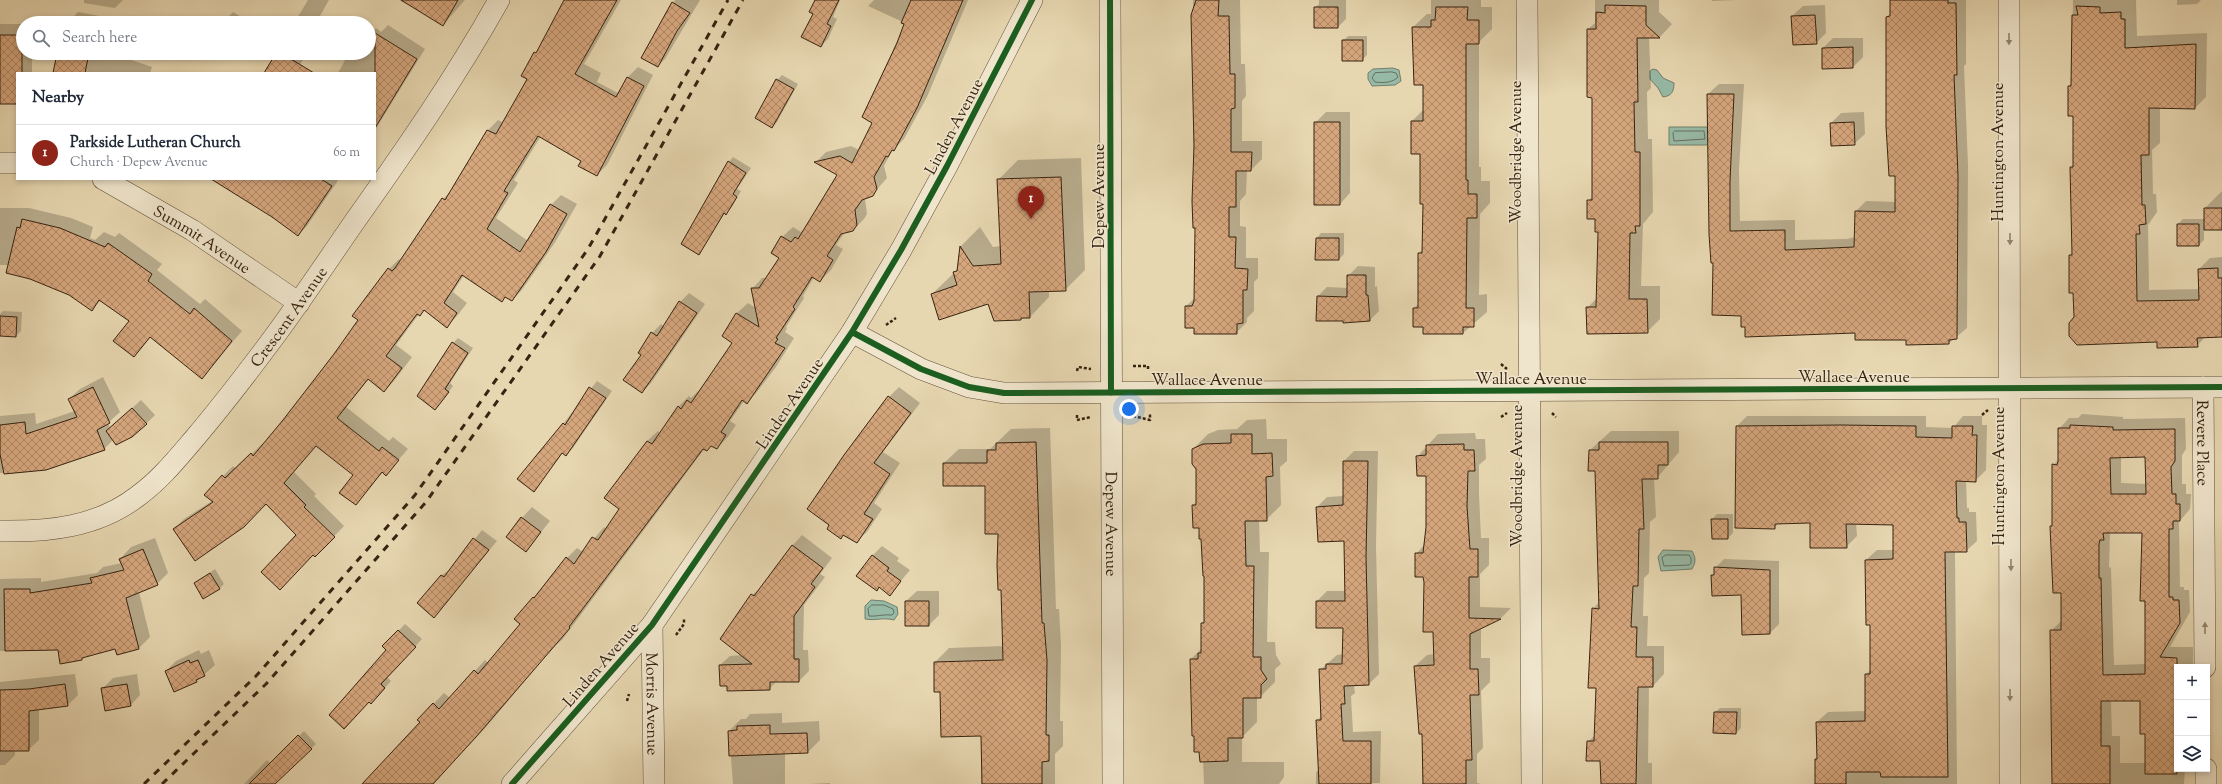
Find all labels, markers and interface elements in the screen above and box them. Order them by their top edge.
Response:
search box [16,16,376,60]
icon: search [30,27,52,49]
text: Search here [62,28,137,49]
one-way arrow [2006,33,2012,46]
street label: Linden Avenue [920,75,990,179]
street label: Woodbridge Avenue [1506,80,1529,224]
street label: Huntington Avenue [1988,83,2011,221]
text: Nearby [32,86,84,110]
text: Parkside Lutheran Church [70,133,241,154]
text: 1 [43,144,47,162]
text: 60 m [333,144,360,162]
street label: Depew Avenue [1089,144,1112,248]
text: Church · Depew Avenue [70,154,208,172]
pin: 1 [1018,186,1044,219]
street label: Summit Avenue [148,201,254,281]
one-way arrow [2007,233,2013,246]
street label: Crescent Avenue [246,263,334,373]
street label: Linden Avenue [752,354,830,455]
street label: Wallace Avenue [1798,367,1910,390]
street label: Wallace Avenue [1475,369,1587,392]
street label: Wallace Avenue [1151,370,1263,393]
your location [1119,399,1139,419]
street label: Revere Place [2189,400,2213,486]
street label: Woodbridge Avenue [1507,404,1530,548]
street label: Huntington Avenue [1989,407,2012,545]
street label: Depew Avenue [1098,471,1121,577]
one-way arrow [2008,559,2014,572]
street label: Linden Avenue [558,618,645,713]
one-way arrow [2202,621,2208,634]
street label: Morris Avenue [638,652,663,756]
map controls [2174,664,2210,772]
button: + [2174,664,2210,700]
one-way arrow [2007,689,2013,702]
button: − [2174,700,2210,736]
button: layers [2174,736,2210,772]

